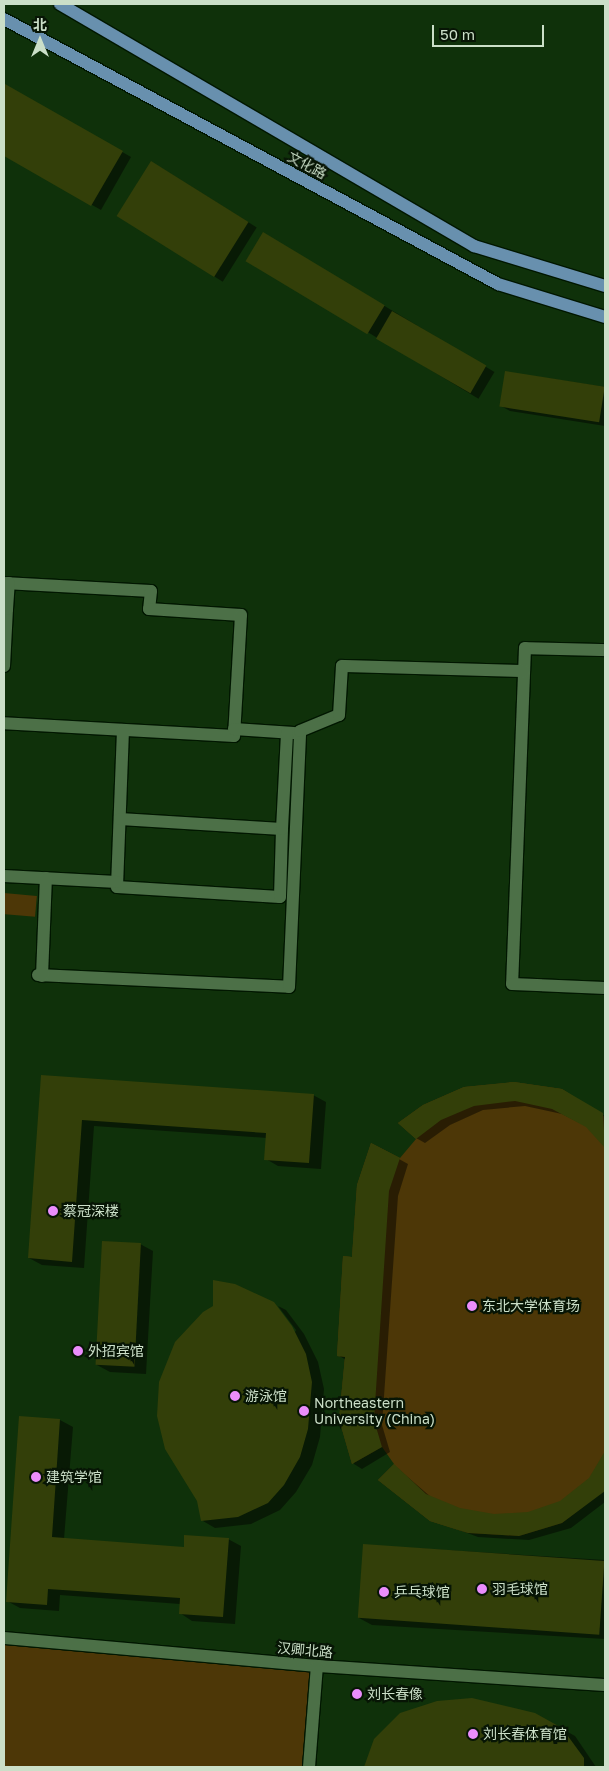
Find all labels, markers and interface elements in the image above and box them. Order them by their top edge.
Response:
north arrow [15,15,65,65]
scale bar [434,15,546,47]
text: 北 [33,16,47,33]
text: 50 m [440,25,475,43]
street label: 文化路 [285,148,329,182]
place label: 蔡冠深楼 [63,1203,119,1219]
marker: 蔡冠深楼 [47,1205,59,1217]
place label: 东北大学体育场 [482,1298,580,1314]
marker: 东北大学体育场 [466,1300,478,1312]
place label: 外招宾馆 [88,1343,144,1359]
marker: 外招宾馆 [72,1345,84,1357]
place label: 游泳馆 [245,1388,287,1404]
marker: 游泳馆 [229,1390,241,1402]
place label: Northeastern University (China) [314,1395,435,1428]
marker: Northeastern University (China) [298,1405,310,1417]
place label: 建筑学馆 [46,1469,102,1485]
marker: 建筑学馆 [30,1471,42,1483]
place label: 羽毛球馆 [492,1581,548,1597]
marker: 羽毛球馆 [476,1583,488,1595]
place label: 乒乓球馆 [394,1584,450,1600]
marker: 乒乓球馆 [378,1586,390,1598]
street label: 汉卿北路 [276,1639,334,1661]
place label: 刘长春像 [367,1686,423,1702]
marker: 刘长春像 [351,1688,363,1700]
place label: 刘长春体育馆 [483,1726,567,1742]
marker: 刘长春体育馆 [467,1728,479,1740]

